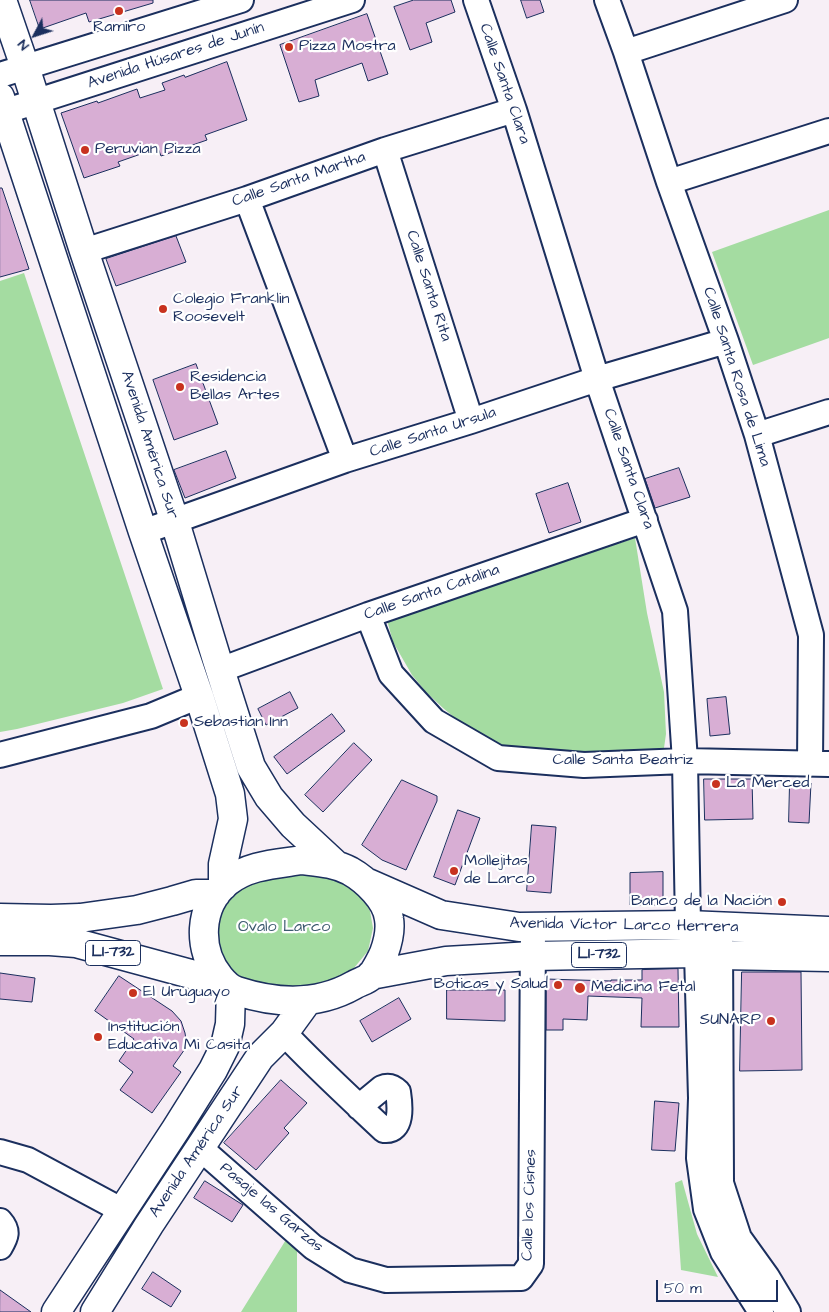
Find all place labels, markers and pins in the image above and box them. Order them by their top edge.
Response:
marker: Ramiro [113,5,125,17]
place label: Ramiro [93,18,145,38]
place label: Pizza Mostra [299,37,396,57]
marker: Pizza Mostra [283,41,295,53]
place label: Peruvian Pizza [95,140,201,160]
marker: Peruvian Pizza [79,144,91,156]
place label: Colegio Franklin Roosevelt [173,290,289,328]
marker: Colegio Franklin Roosevelt [157,303,169,315]
place label: Residencia Bellas Artes [190,368,280,406]
marker: Residencia Bellas Artes [174,381,186,393]
place label: Sebastian Inn [194,713,288,733]
marker: Sebastian Inn [178,717,190,729]
place label: La Merced [726,774,809,794]
marker: La Merced [710,778,722,790]
place label: Mollejitas de Larco [464,852,534,890]
marker: Mollejitas de Larco [448,865,460,877]
place label: Banco de la Nación [631,892,772,912]
marker: Banco de la Nación [776,896,788,908]
place label: Boticas y Salud [434,975,548,995]
place label: Medicina Fetal [591,978,695,998]
marker: Boticas y Salud [552,979,564,991]
marker: Medicina Fetal [573,981,587,995]
place label: El Uruguayo [143,983,230,1003]
marker: El Uruguayo [127,987,139,999]
place label: SUNARP [700,1011,761,1031]
marker: SUNARP [765,1015,777,1027]
place label: Institución Educativa Mi Casita [108,1018,250,1056]
marker: Institución Educativa Mi Casita [92,1031,104,1043]

